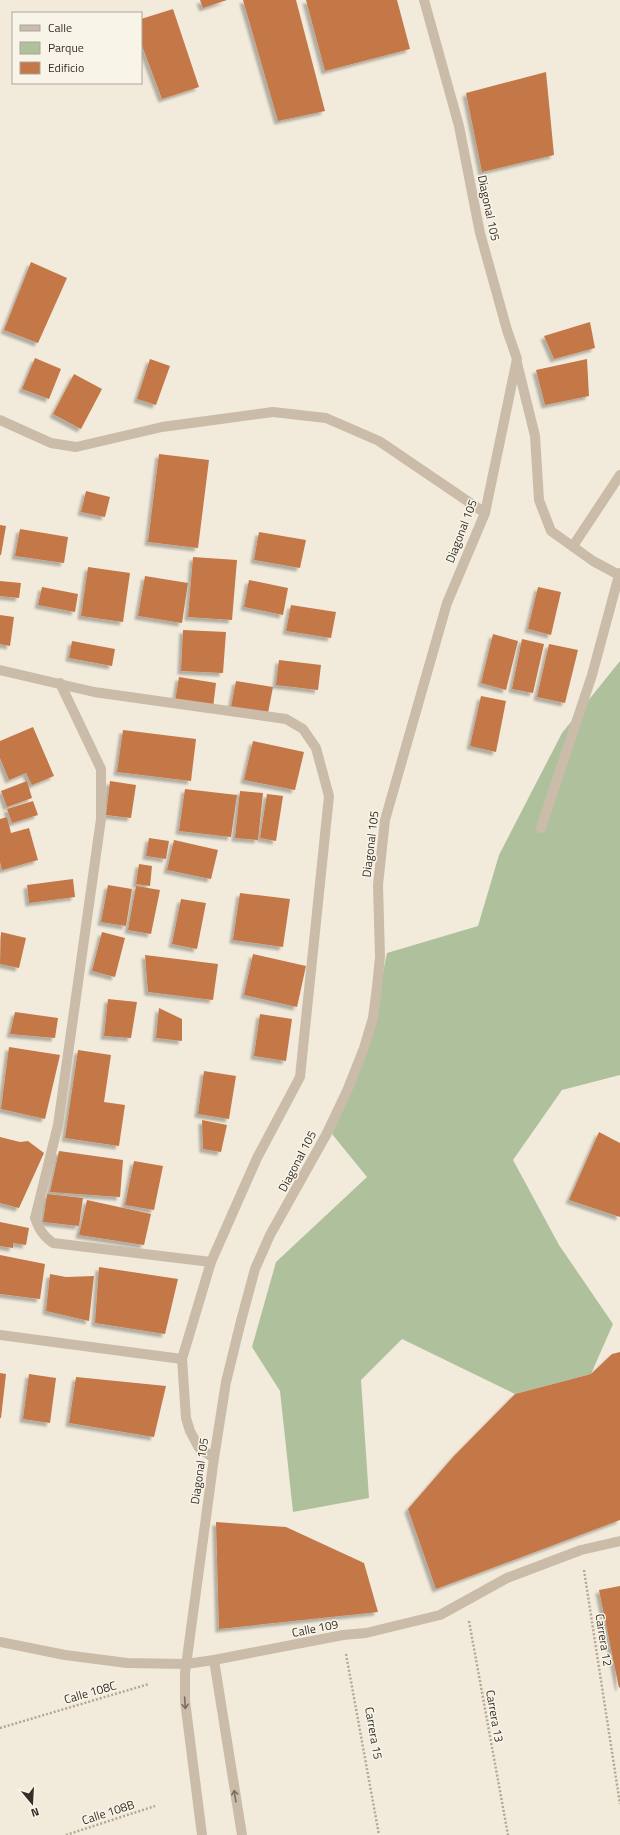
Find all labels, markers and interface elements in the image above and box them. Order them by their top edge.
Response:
legend [12,12,142,84]
text: Calle [48,18,72,37]
text: Parque [48,38,84,57]
text: Edificio [48,58,84,77]
street label: Diagonal 105 [473,173,505,243]
street label: Diagonal 105 [440,496,482,566]
street label: Diagonal 105 [356,809,384,878]
street label: Diagonal 105 [273,1127,321,1195]
street label: Diagonal 105 [185,1436,213,1505]
street label: Carrera 12 [590,1612,618,1668]
street label: Calle 109 [290,1614,340,1642]
street label: Calle 108C [62,1675,119,1709]
street label: Carrera 13 [481,1688,509,1744]
one-way arrow [182,1696,189,1709]
street label: Carrera 15 [360,1705,388,1761]
north arrow [12,1783,52,1823]
one-way arrow [231,1790,239,1803]
street label: Calle 108B [79,1795,137,1829]
text: N [29,1804,41,1821]

